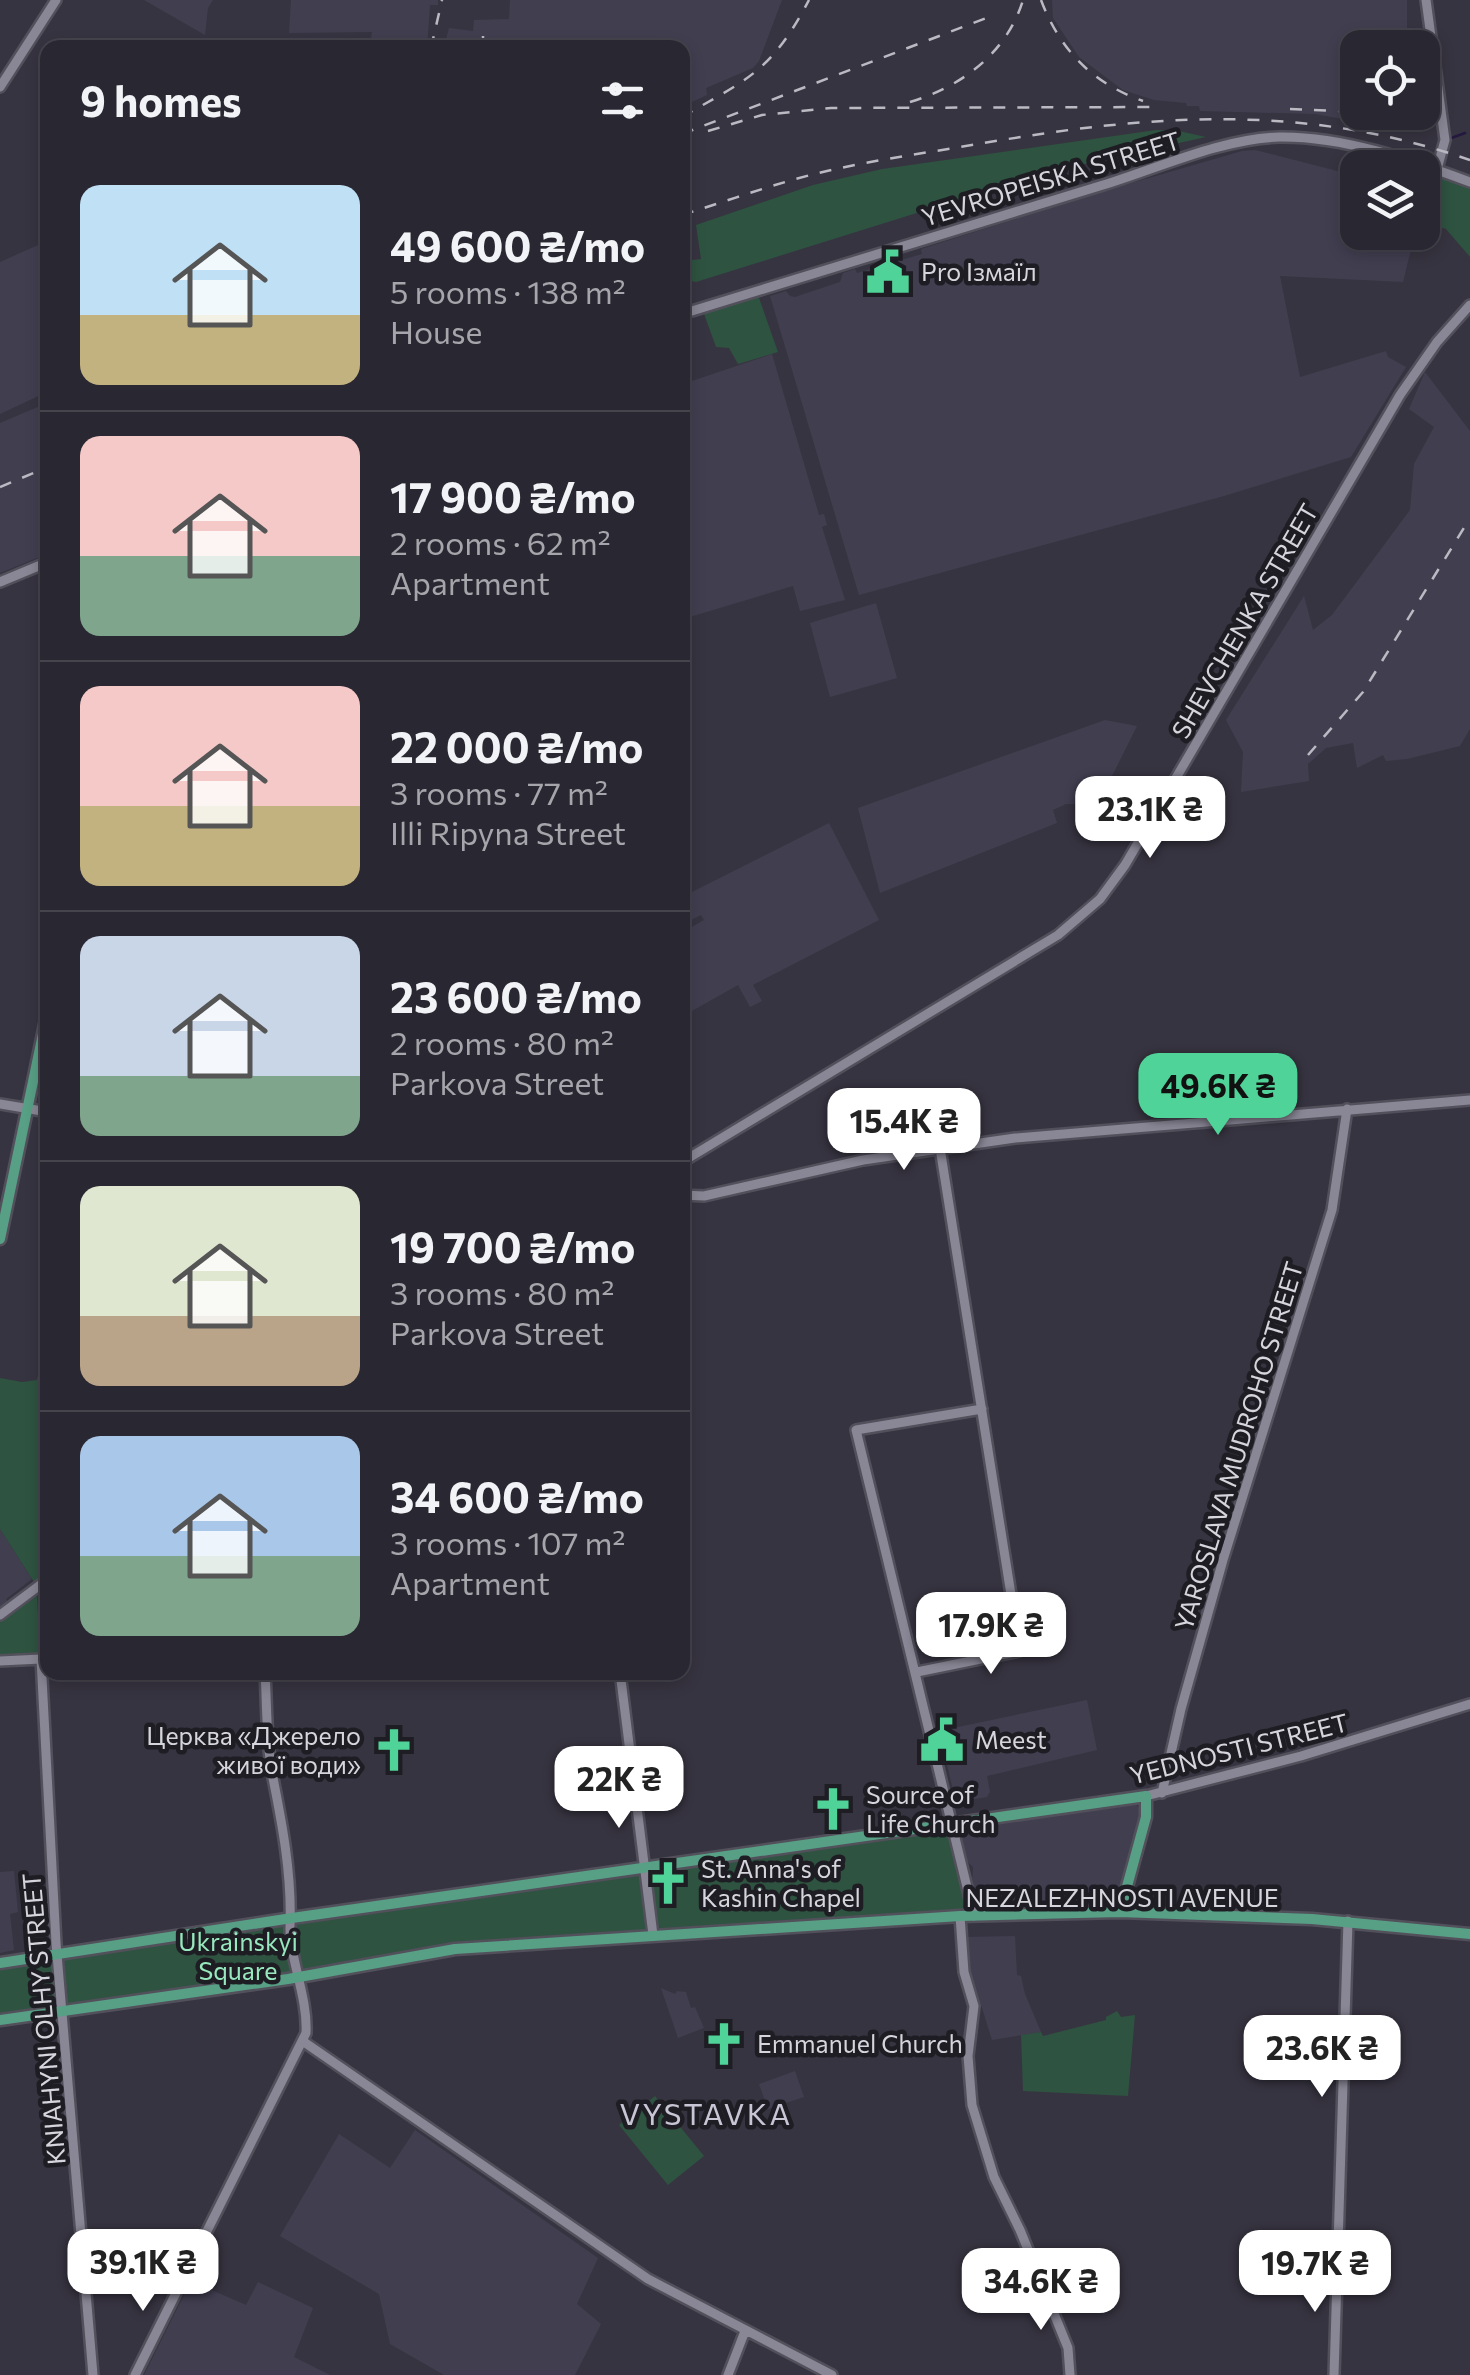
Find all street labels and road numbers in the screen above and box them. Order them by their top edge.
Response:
street label: YEVROPEISKA STREET [918,124,1184,232]
street label: SHEVCHENKA STREET [1165,498,1324,743]
street label: YAROSLAVA MUDROHO STREET [1168,1258,1308,1634]
street label: YEDNOSTI STREET [1127,1706,1351,1790]
street label: KNIAHYNI OLHY STREET [15,1872,71,2166]
street label: NEZALEZHNOSTI AVENUE [965,1882,1279,1912]

